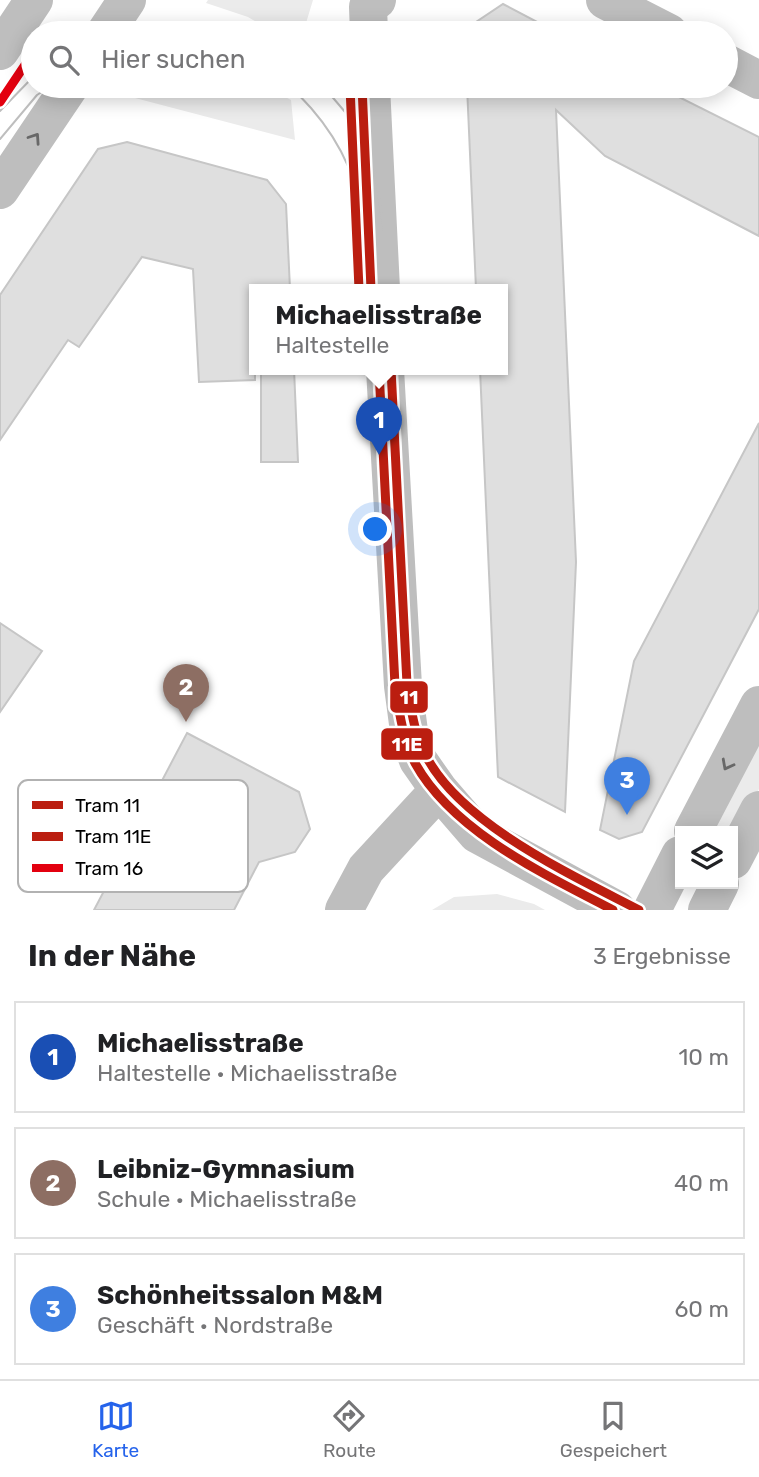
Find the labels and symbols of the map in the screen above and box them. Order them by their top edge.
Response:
one-way arrow [27,133,39,146]
pin: 1 [356,397,402,455]
your location [358,512,392,546]
pin: 2 [163,664,209,722]
line badge: 11 [389,680,429,714]
text: 11 [400,686,418,709]
line badge: 11E [380,727,434,761]
text: 11E [391,733,423,756]
pin: 3 [604,757,650,815]
one-way arrow [722,758,736,770]
legend [18,780,248,892]
text: Tram 11 [75,794,140,817]
text: Tram 11E [75,825,151,848]
text: Tram 16 [75,857,143,880]

